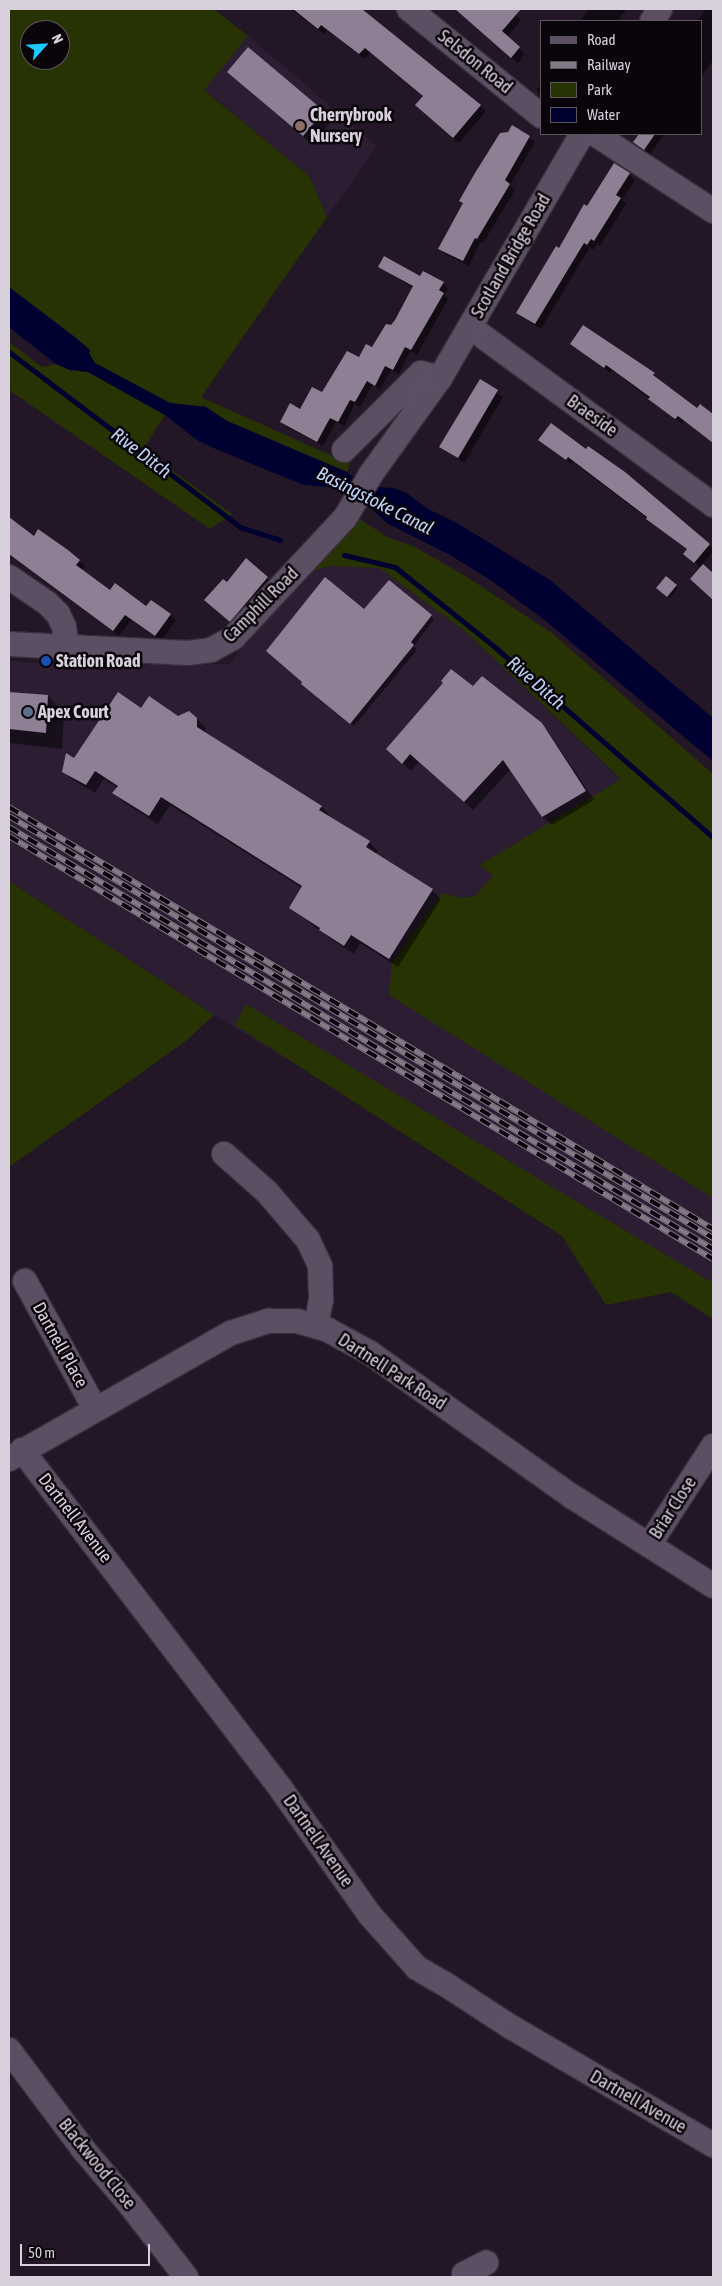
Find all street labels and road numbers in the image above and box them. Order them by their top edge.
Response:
street label: Selsdon Road [433,25,517,99]
street label: Scotland Bridge Road [467,190,555,322]
street label: Braeside [563,390,621,442]
street label: Camphill Road [219,563,303,647]
street label: Dartnell Place [28,1298,92,1392]
street label: Dartnell Park Road [334,1329,450,1415]
street label: Dartnell Avenue [33,1469,117,1567]
street label: Briar Close [645,1473,701,1543]
street label: Dartnell Avenue [278,1791,358,1891]
street label: Dartnell Avenue [586,2066,690,2138]
street label: Blackwood Close [54,2114,140,2214]

